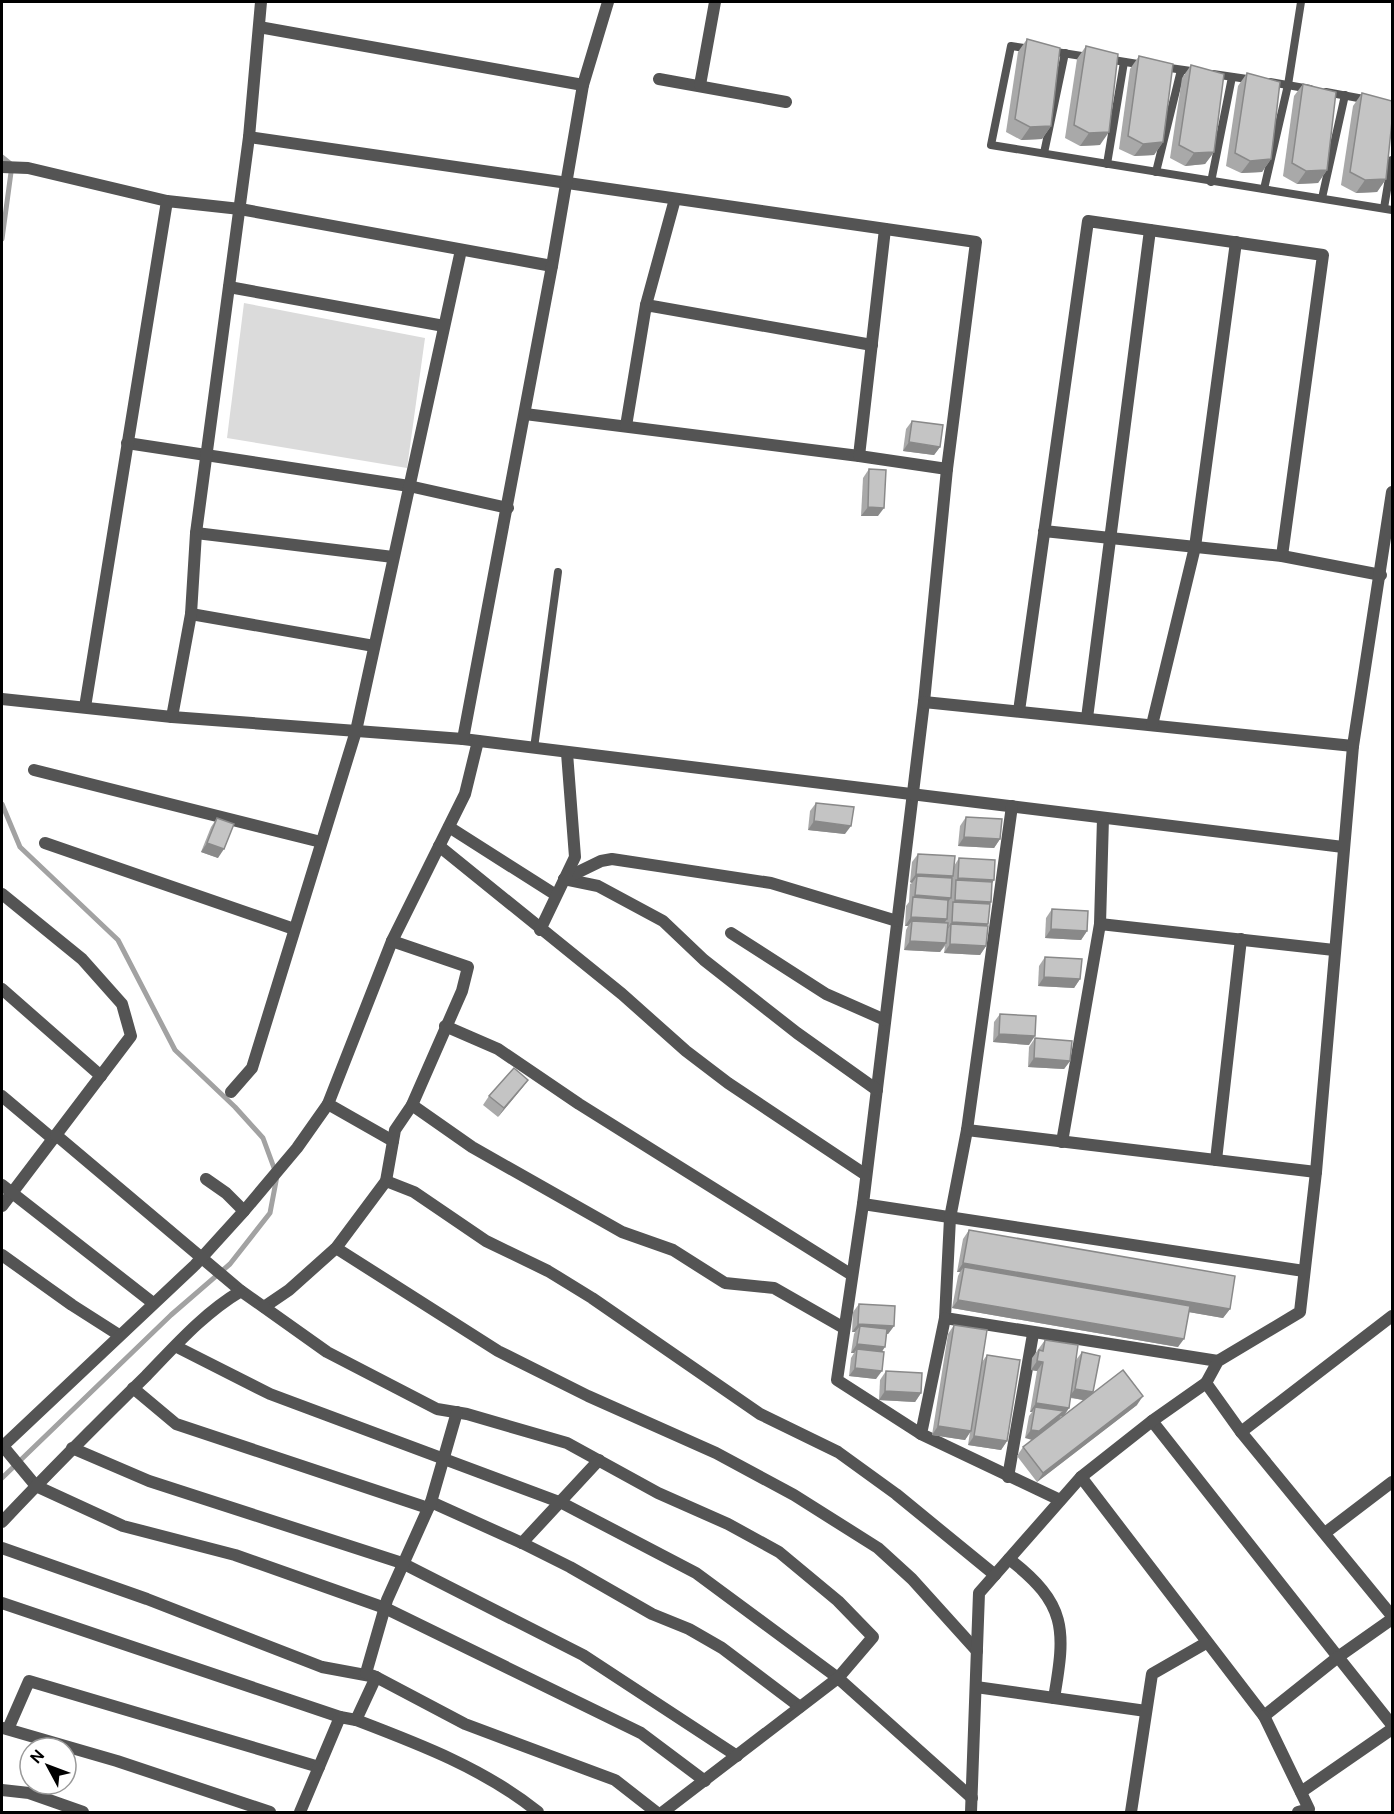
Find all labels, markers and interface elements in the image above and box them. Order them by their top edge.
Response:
north arrow [18,1736,78,1796]
text: N [25,1745,49,1768]

